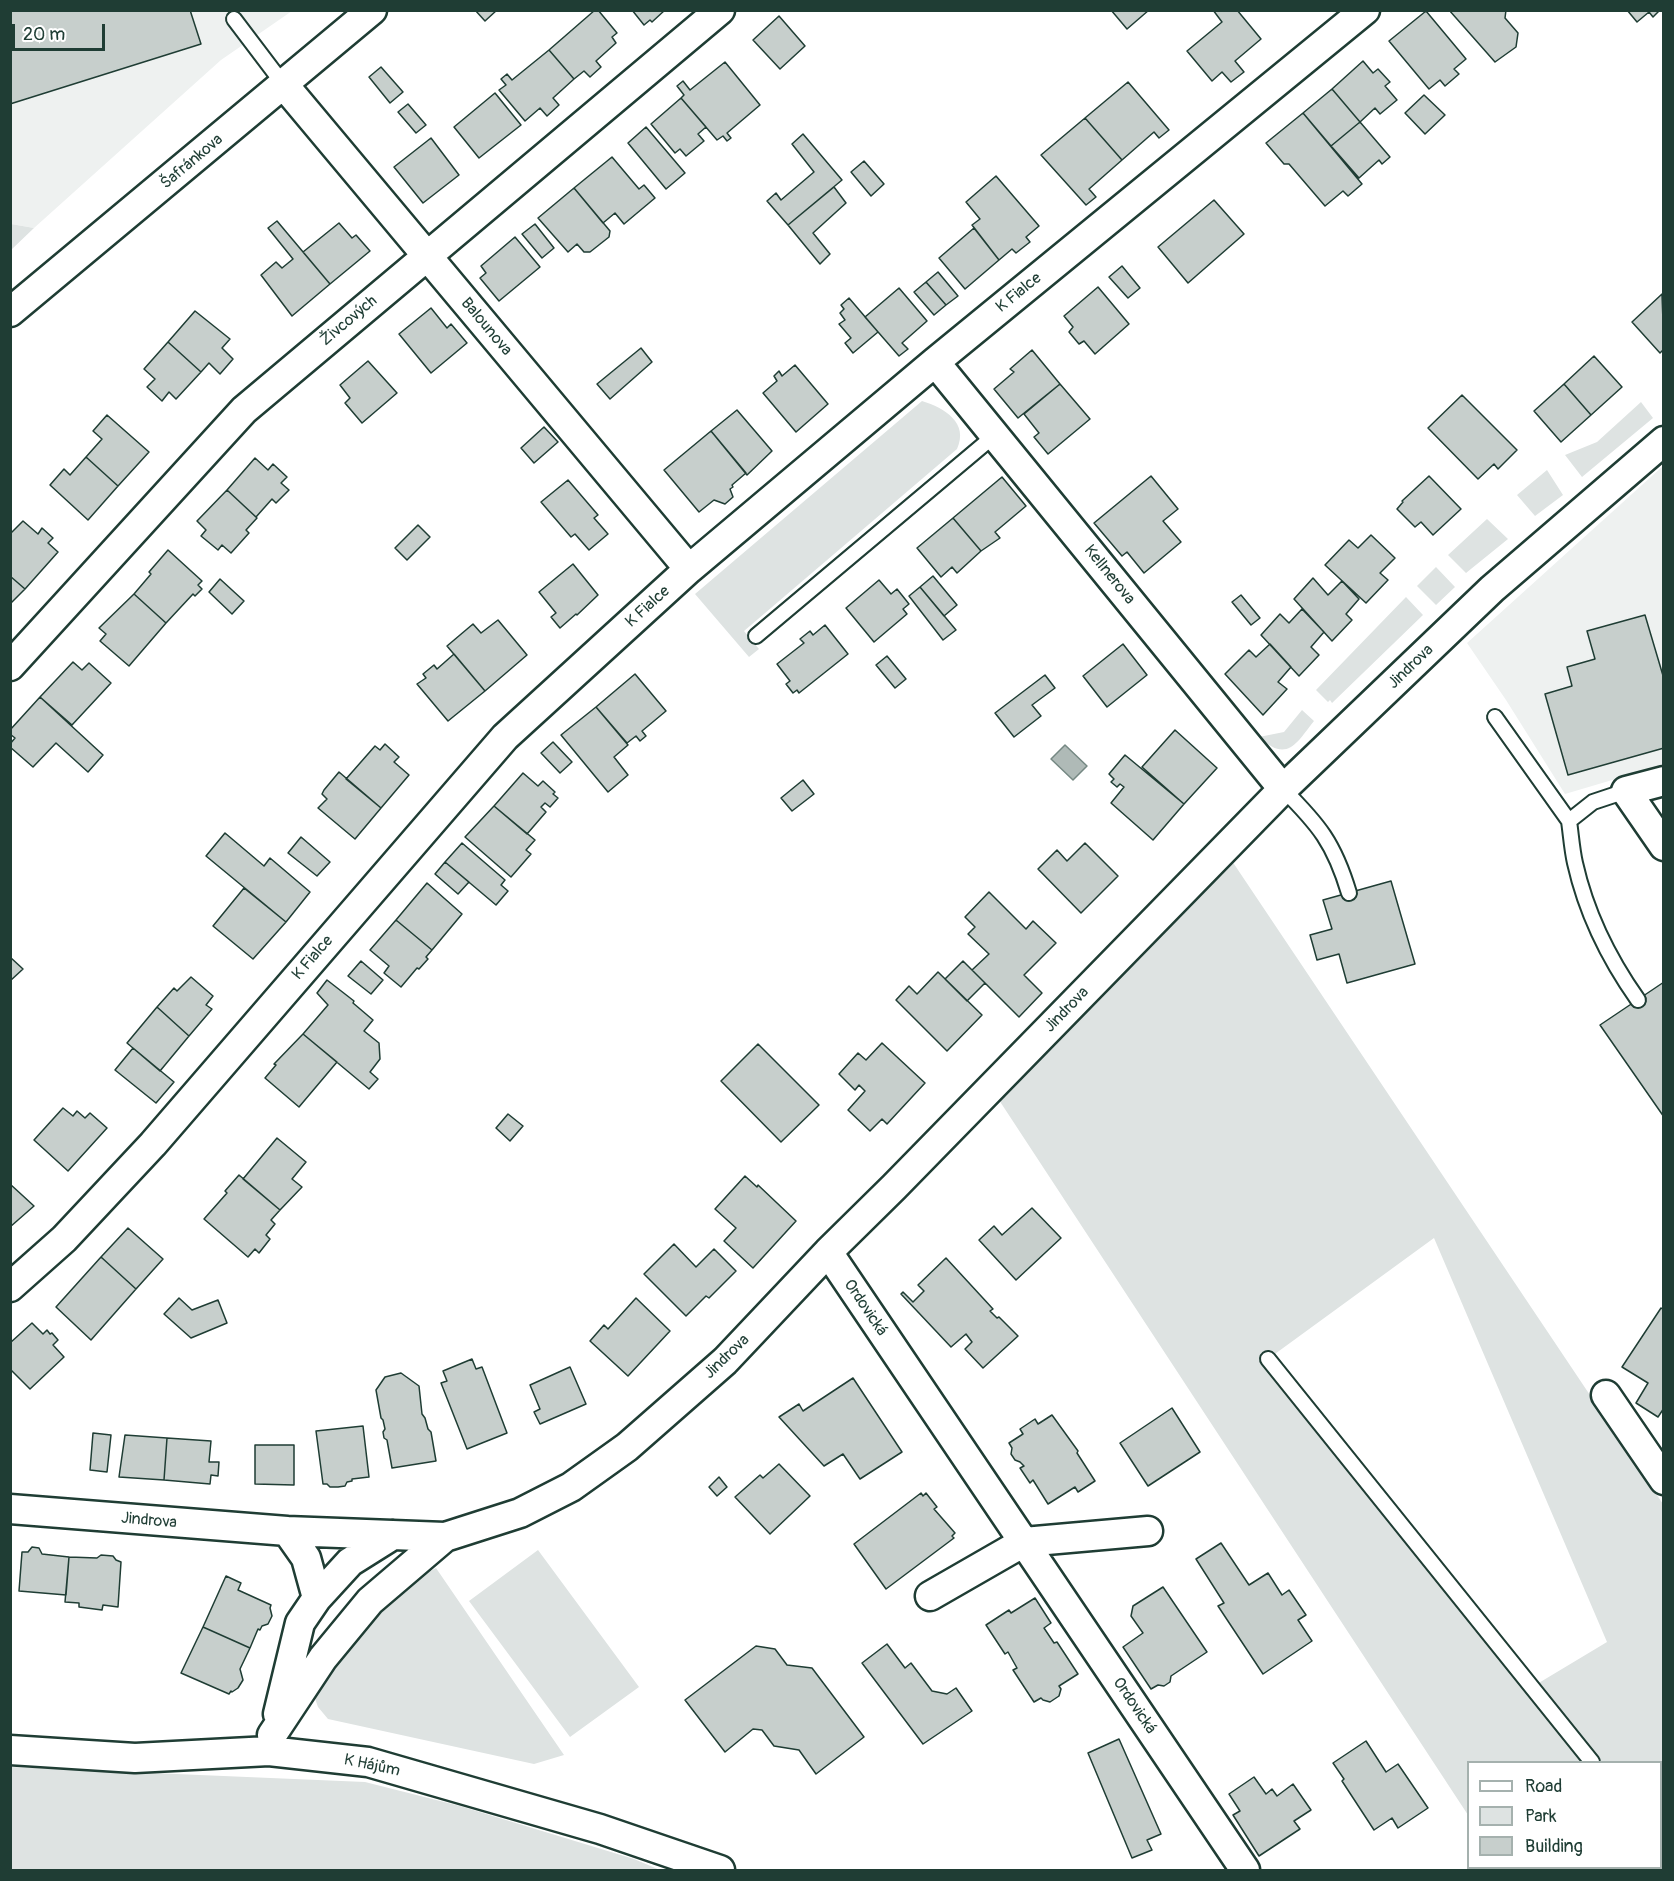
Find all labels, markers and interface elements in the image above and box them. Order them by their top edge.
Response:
scale bar [15,12,108,50]
text: 20 m [23,23,65,46]
street label: Šafránkova [157,130,227,194]
street label: K Fialce [992,269,1046,317]
street label: Živcových [317,292,381,350]
street label: Balounova [456,294,516,360]
street label: Kellnerova [1079,541,1139,609]
street label: K Fialce [622,582,674,632]
street label: Jindrova [1384,641,1438,693]
street label: K Fialce [288,932,338,984]
street label: Jindrova [1041,983,1093,1037]
street label: Ordovická [839,1276,891,1340]
street label: Jindrova [700,1331,754,1383]
street label: Jindrova [120,1509,178,1533]
street label: Ordovická [1108,1674,1160,1738]
street label: K Hájům [342,1751,402,1781]
legend [1467,1761,1662,1869]
text: Road [1525,1775,1562,1798]
text: Park [1525,1805,1557,1828]
text: Building [1525,1835,1583,1858]

